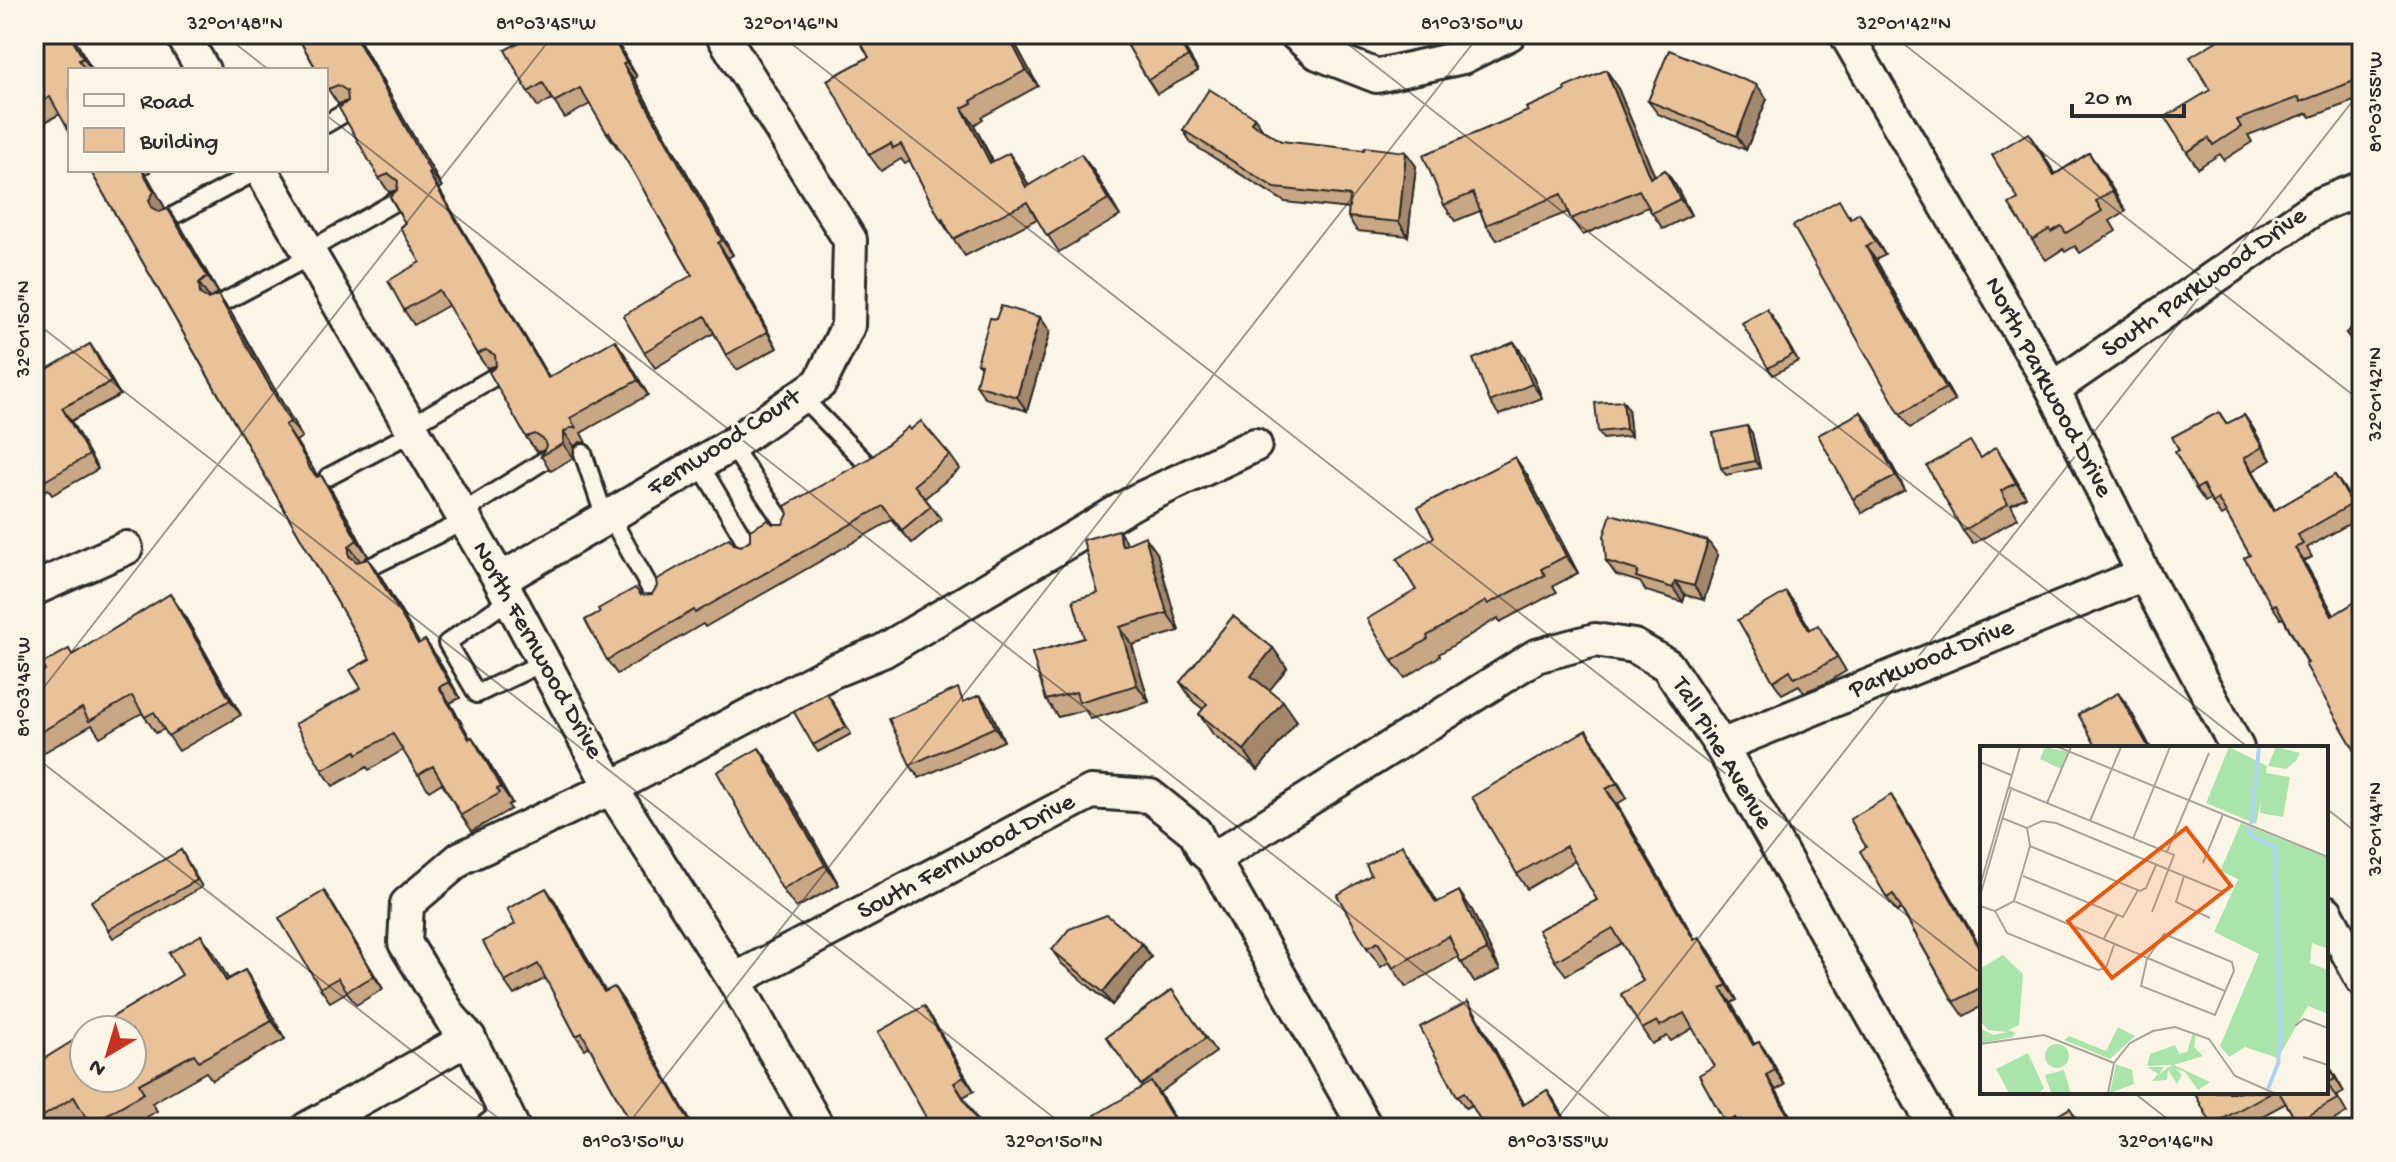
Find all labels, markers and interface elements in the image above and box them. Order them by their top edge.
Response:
text: 32°01'48"N [186,14,283,37]
text: 81°03'45"W [496,14,596,37]
text: 32°01'46"N [743,14,838,37]
text: 81°03'50"W [1421,14,1523,37]
text: 32°01'42"N [1856,14,1951,37]
text: 81°03'55"W [2366,51,2389,153]
legend [68,68,328,172]
scale bar [2072,68,2184,118]
text: 20 m [2084,85,2132,114]
text: Road [140,89,194,118]
text: Building [139,129,218,158]
street label: South Parkwood Drive [2096,201,2314,366]
street label: North Parkwood Drive [1976,272,2119,504]
text: 32°01'50"N [14,281,37,378]
text: 32°01'42"N [2366,347,2389,442]
street label: Fernwood Court [642,382,809,506]
street label: North Fernwood Drive [463,537,609,766]
street label: Parkwood Drive [1844,613,2019,707]
text: 81°03'45"W [14,637,37,737]
street label: Tall Pine Avenue [1662,671,1779,836]
inset map [1980,746,2328,1094]
text: 32°01'44"N [2366,782,2389,877]
street label: South Fernwood Drive [853,787,1082,928]
north arrow [68,1014,148,1094]
text: N [84,1052,112,1081]
text: 81°03'50"W [582,1132,684,1155]
text: 32°01'50"N [1005,1132,1102,1155]
text: 81°03'55"W [1507,1132,1609,1155]
text: 32°01'46"N [2118,1132,2213,1155]

